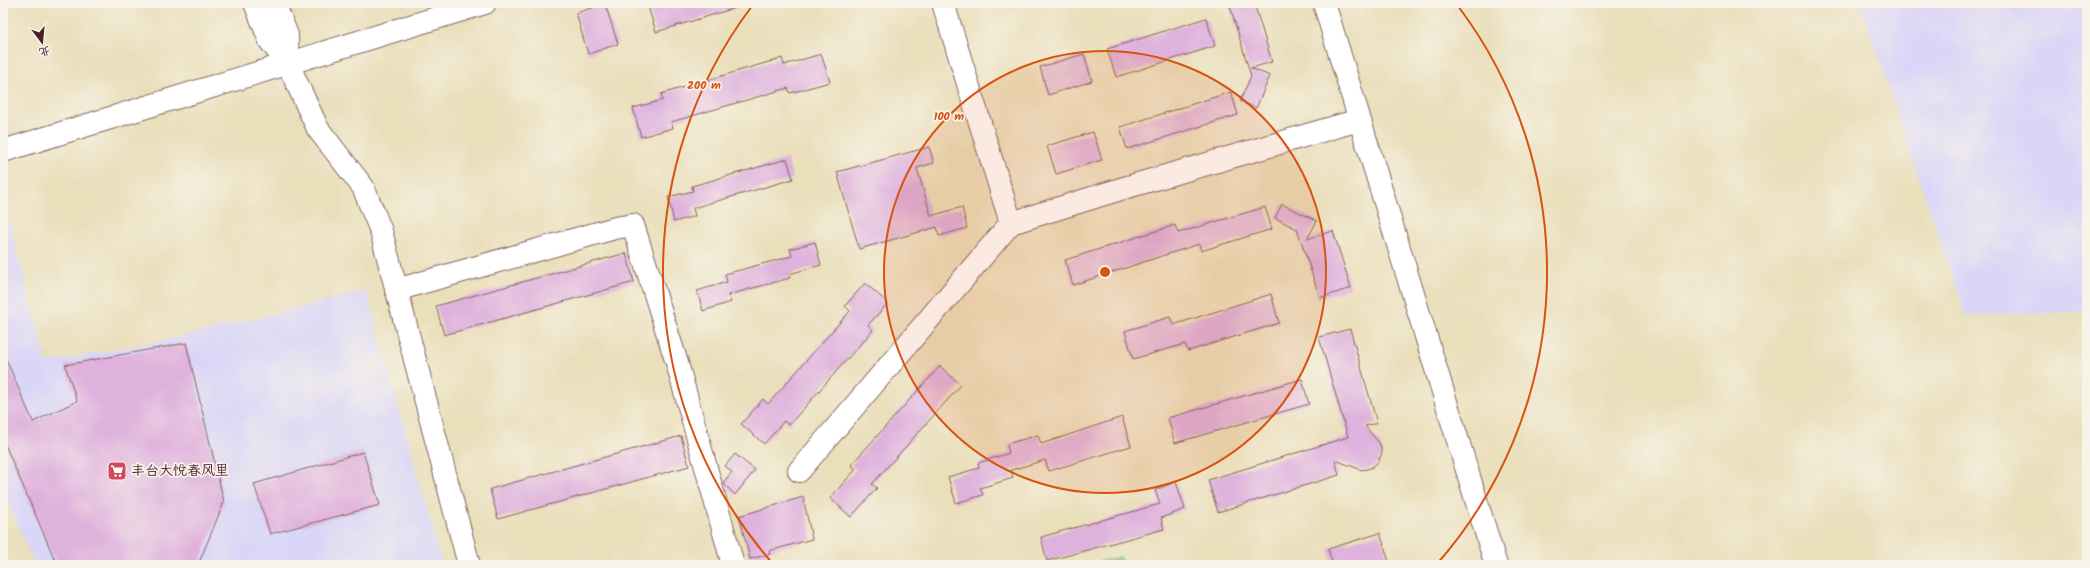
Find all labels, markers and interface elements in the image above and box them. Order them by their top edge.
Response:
north arrow [22,22,62,62]
text: 北 [37,40,52,61]
text: 200 m [687,76,721,95]
text: 100 m [934,107,964,126]
centre of rings [1098,265,1112,279]
supermarket icon: 丰台大悦春风里 [106,460,128,482]
place label: 丰台大悦春风里 [131,460,229,482]

